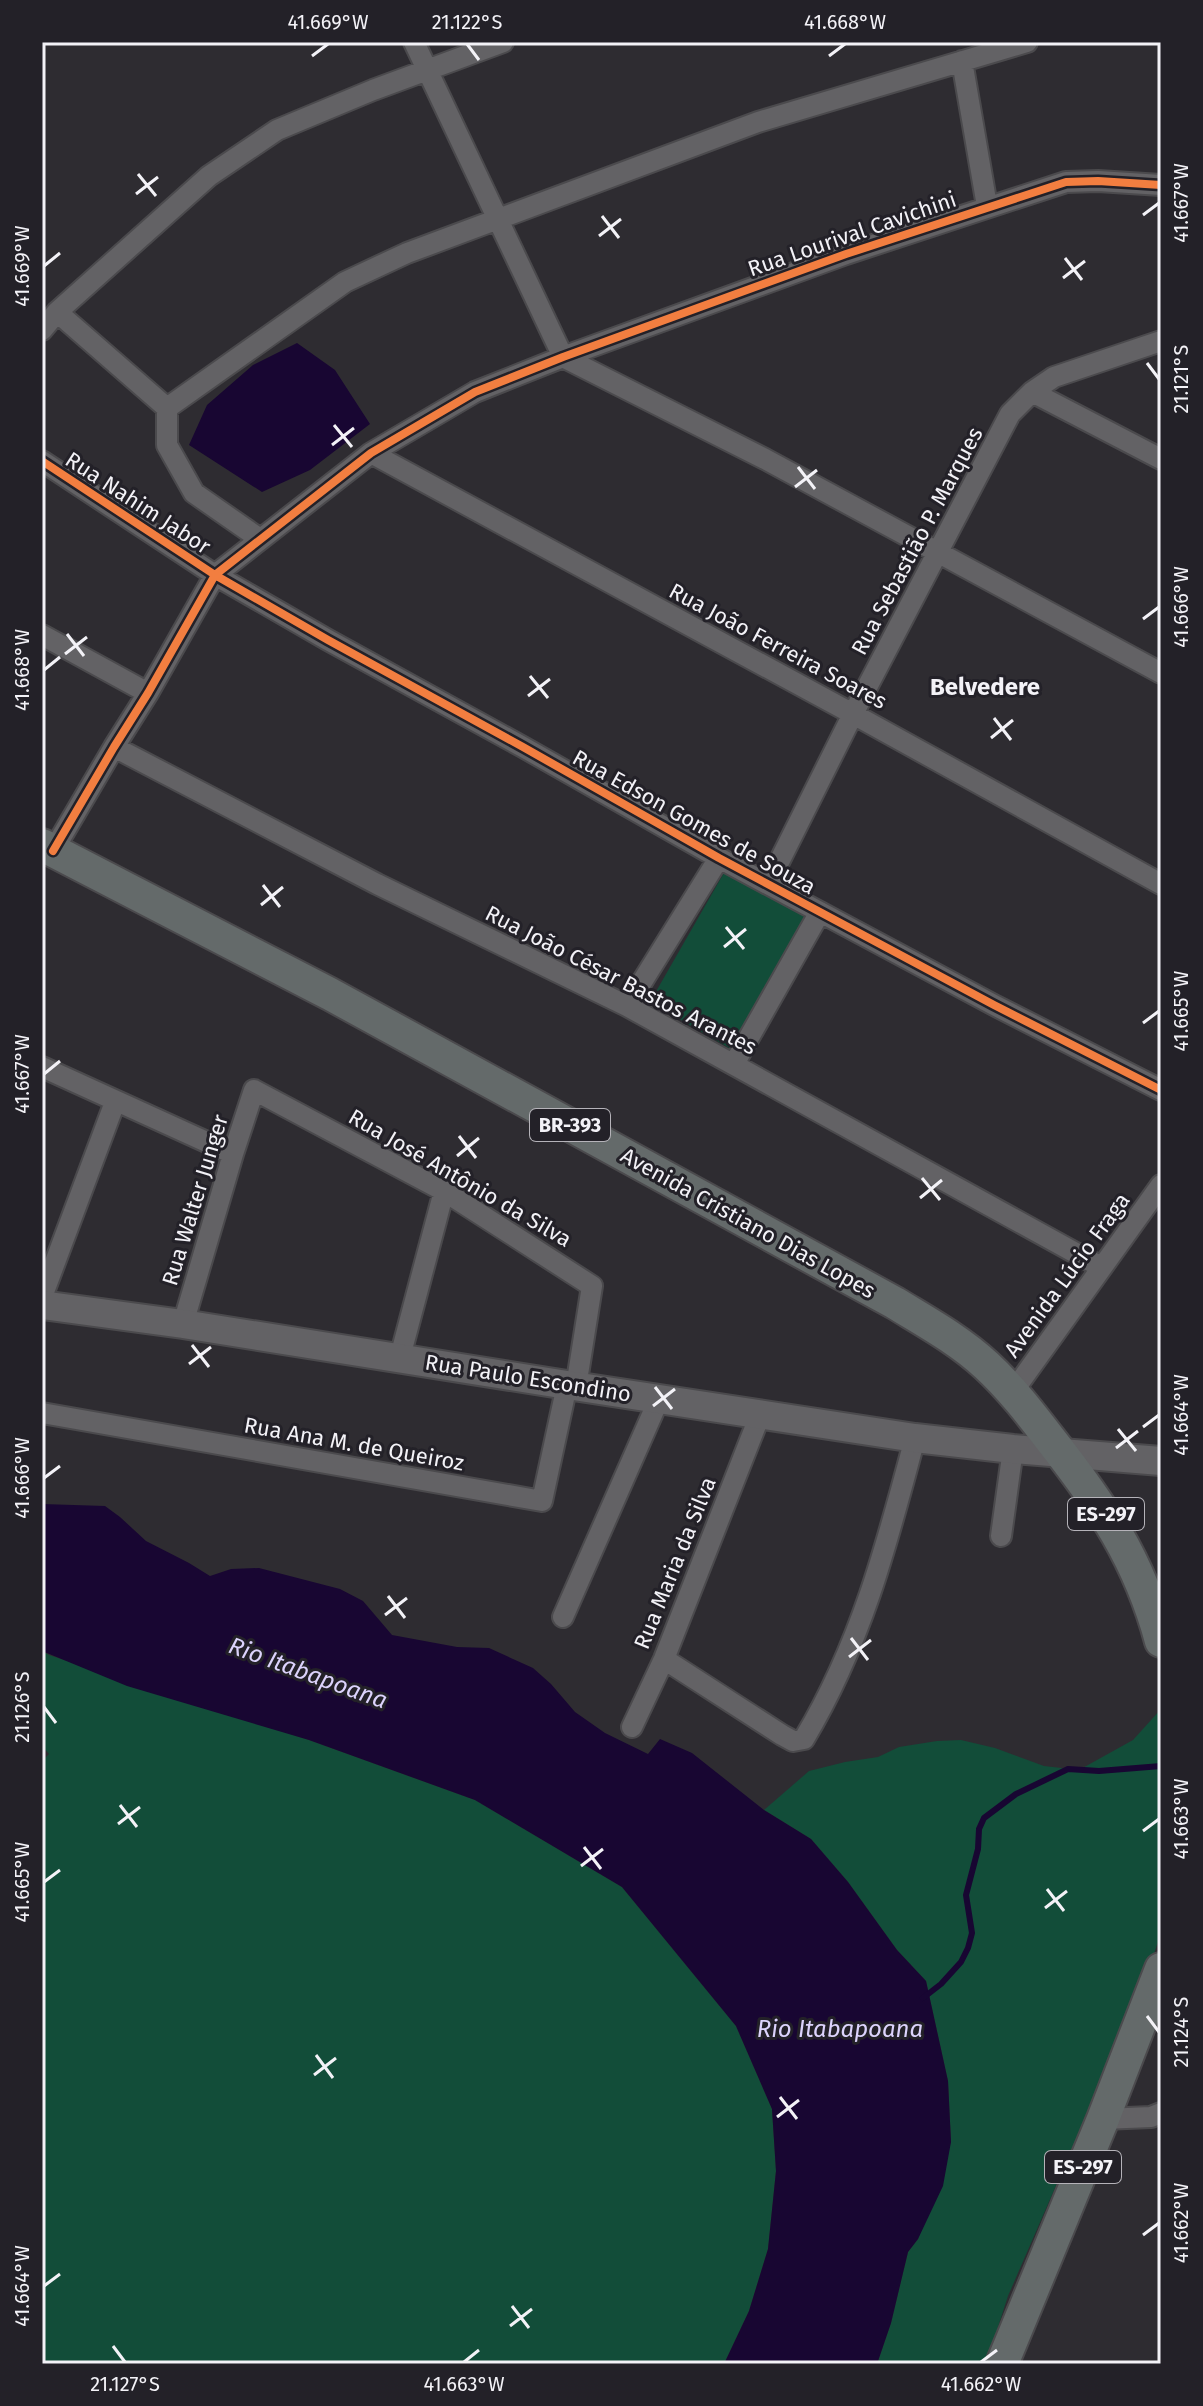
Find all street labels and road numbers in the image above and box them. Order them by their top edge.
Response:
street label: Rua Lourival Cavichini [744,186,960,282]
street label: Rua Sebastião P. Marques [845,423,989,659]
street label: Rua Nahim Jabor [60,446,216,560]
street label: Rua João Ferreira Soares [665,577,891,715]
street label: Rua Edson Gomes de Souza [568,744,820,900]
street label: Rua João César Bastos Arantes [481,900,761,1060]
street label: Rua José Antônio da Silva [344,1103,576,1253]
road number: BR-393 [530,1109,610,1141]
street label: Rua Walter Junger [156,1111,234,1289]
street label: Avenida Cristiano Dias Lopes [616,1142,880,1304]
street label: Avenida Lúcio Fraga [998,1187,1136,1363]
street label: Rua Paulo Escondino [423,1348,633,1408]
street label: Rua Ana M. de Queiroz [242,1411,466,1477]
street label: Rua Maria da Silva [628,1473,722,1653]
road number: ES-297 [1068,1498,1144,1530]
road number: ES-297 [1045,2151,1121,2183]

